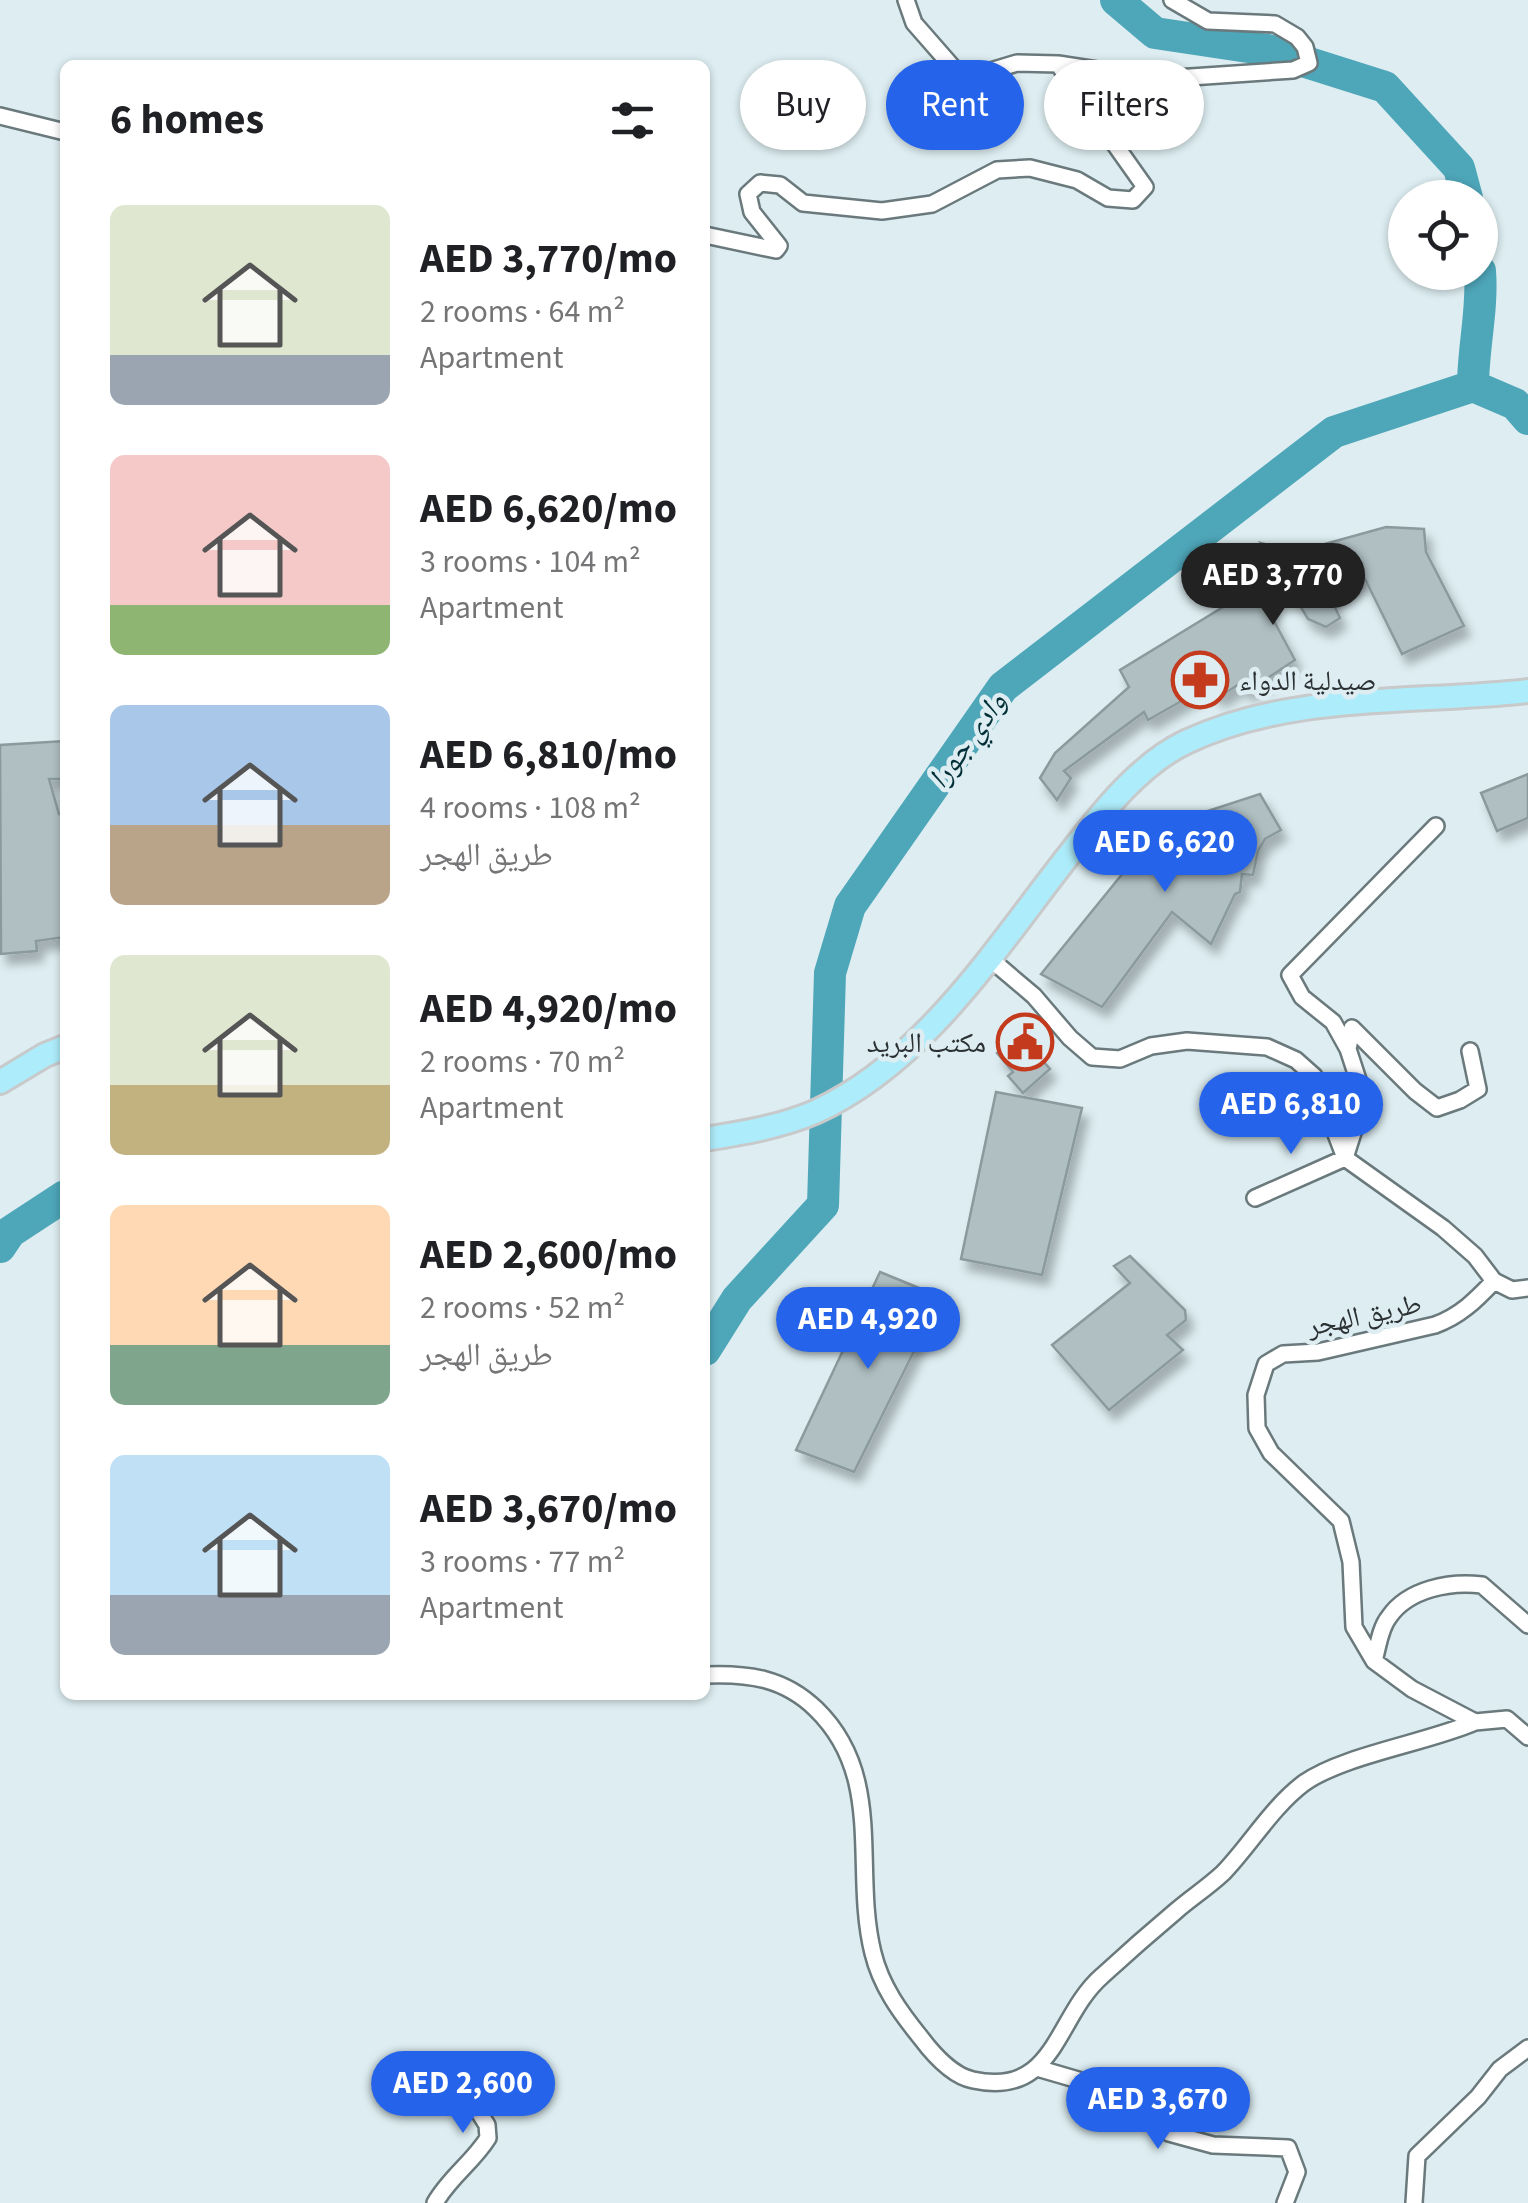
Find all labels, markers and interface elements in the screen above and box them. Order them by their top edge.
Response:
chip: Buy [740,60,866,150]
chip: Rent [886,60,1024,150]
chip: Filters [1044,60,1204,150]
text: 6 homes [110,90,264,150]
icon: filters [605,93,660,148]
map controls [1388,180,1498,290]
button: locate [1388,180,1498,290]
text: AED 3,770/mo [420,229,677,289]
icon: home [190,245,310,365]
text: 2 rooms · 64 m² [420,289,625,335]
text: Apartment [420,335,563,381]
text: AED 6,620/mo [420,479,677,539]
icon: home [190,495,310,615]
text: 3 rooms · 104 m² [420,539,641,585]
pin: AED 3,770 [1159,543,1387,628]
text: AED 3,770 [1203,552,1343,598]
text: Apartment [420,585,563,631]
pharmacy icon: صيدلية الدواء [1170,650,1230,710]
place label: صيدلية الدواء [1239,661,1377,701]
water label: وادي جورا [918,683,1018,798]
text: AED 6,810/mo [420,725,677,785]
icon: home [190,745,310,865]
text: 4 rooms · 108 m² [420,785,641,831]
pin: AED 6,620 [1051,810,1279,895]
text: AED 6,620 [1095,819,1235,865]
text: طريق الهجر [420,832,553,878]
text: AED 4,920/mo [420,979,677,1039]
icon: home [190,995,310,1115]
public building icon: مكتب البريد [995,1012,1055,1072]
place label: مكتب البريد [867,1023,986,1063]
text: 2 rooms · 70 m² [420,1039,625,1085]
pin: AED 6,810 [1177,1072,1405,1157]
text: AED 6,810 [1221,1081,1361,1127]
text: Apartment [420,1085,563,1131]
text: AED 2,600/mo [420,1225,677,1285]
icon: home [190,1245,310,1365]
street label: طريق الهجر [1302,1283,1425,1347]
text: 2 rooms · 52 m² [420,1285,625,1331]
pin: AED 4,920 [754,1287,982,1372]
text: AED 4,920 [798,1296,938,1342]
text: طريق الهجر [420,1332,553,1378]
text: AED 3,670/mo [420,1479,677,1539]
icon: home [190,1495,310,1615]
text: 3 rooms · 77 m² [420,1539,625,1585]
text: Apartment [420,1585,563,1631]
pin: AED 2,600 [349,2051,577,2136]
text: AED 2,600 [393,2060,533,2106]
pin: AED 3,670 [1044,2067,1272,2152]
text: AED 3,670 [1088,2076,1228,2122]

